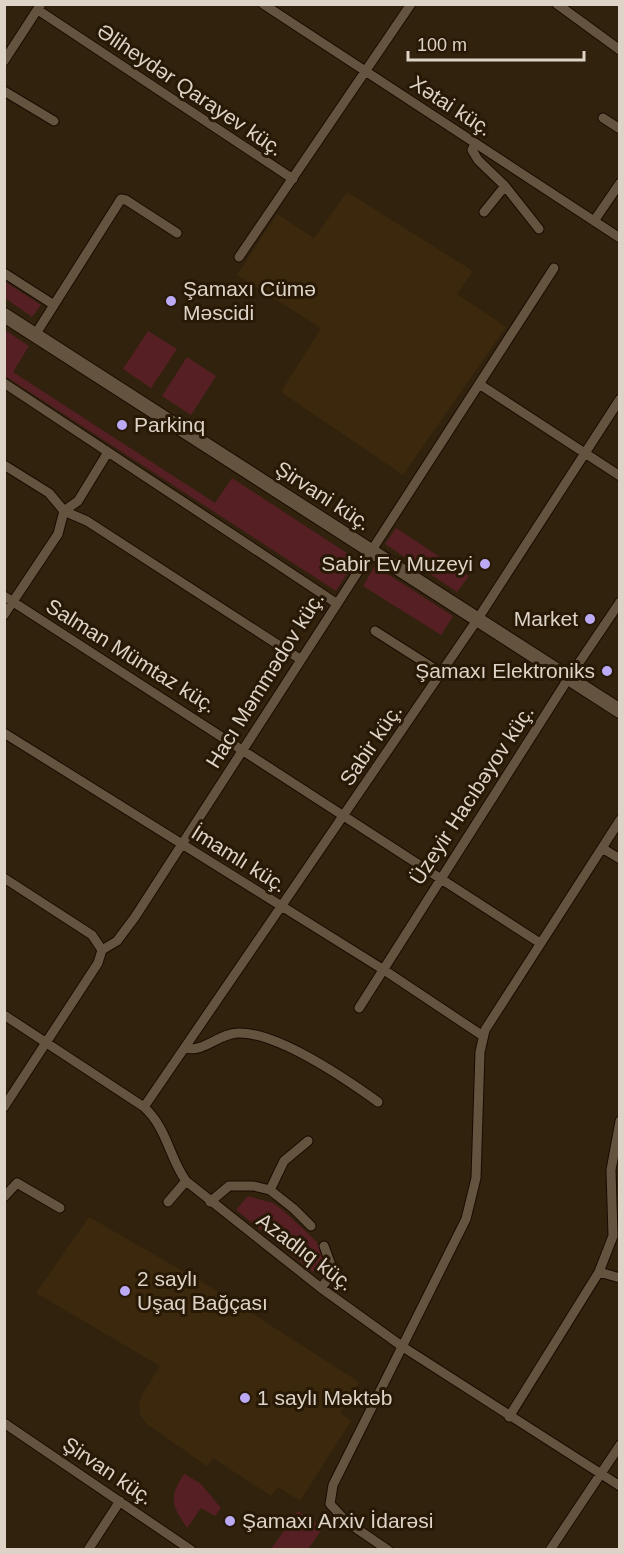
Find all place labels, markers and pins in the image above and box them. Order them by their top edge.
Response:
place label: Şamaxı Cümə Məscidi [183,277,316,324]
marker: Şamaxı Cümə Məscidi [164,294,178,308]
place label: Parkinq [134,413,205,436]
marker: Parkinq [115,418,129,432]
place label: Sabir Ev Muzeyi [321,552,473,575]
marker: Sabir Ev Muzeyi [478,557,492,571]
place label: Market [514,607,578,630]
marker: Market [583,612,597,626]
place label: Şamaxı Elektroniks [415,659,595,682]
marker: Şamaxı Elektroniks [600,664,614,678]
place label: 2 saylı Uşaq Bağçası [137,1267,268,1314]
marker: 2 saylı Uşaq Bağçası [118,1284,132,1298]
place label: 1 saylı Məktəb [257,1386,392,1409]
marker: 1 saylı Məktəb [238,1391,252,1405]
place label: Şamaxı Arxiv İdarəsi [242,1509,433,1532]
marker: Şamaxı Arxiv İdarəsi [223,1514,237,1528]

